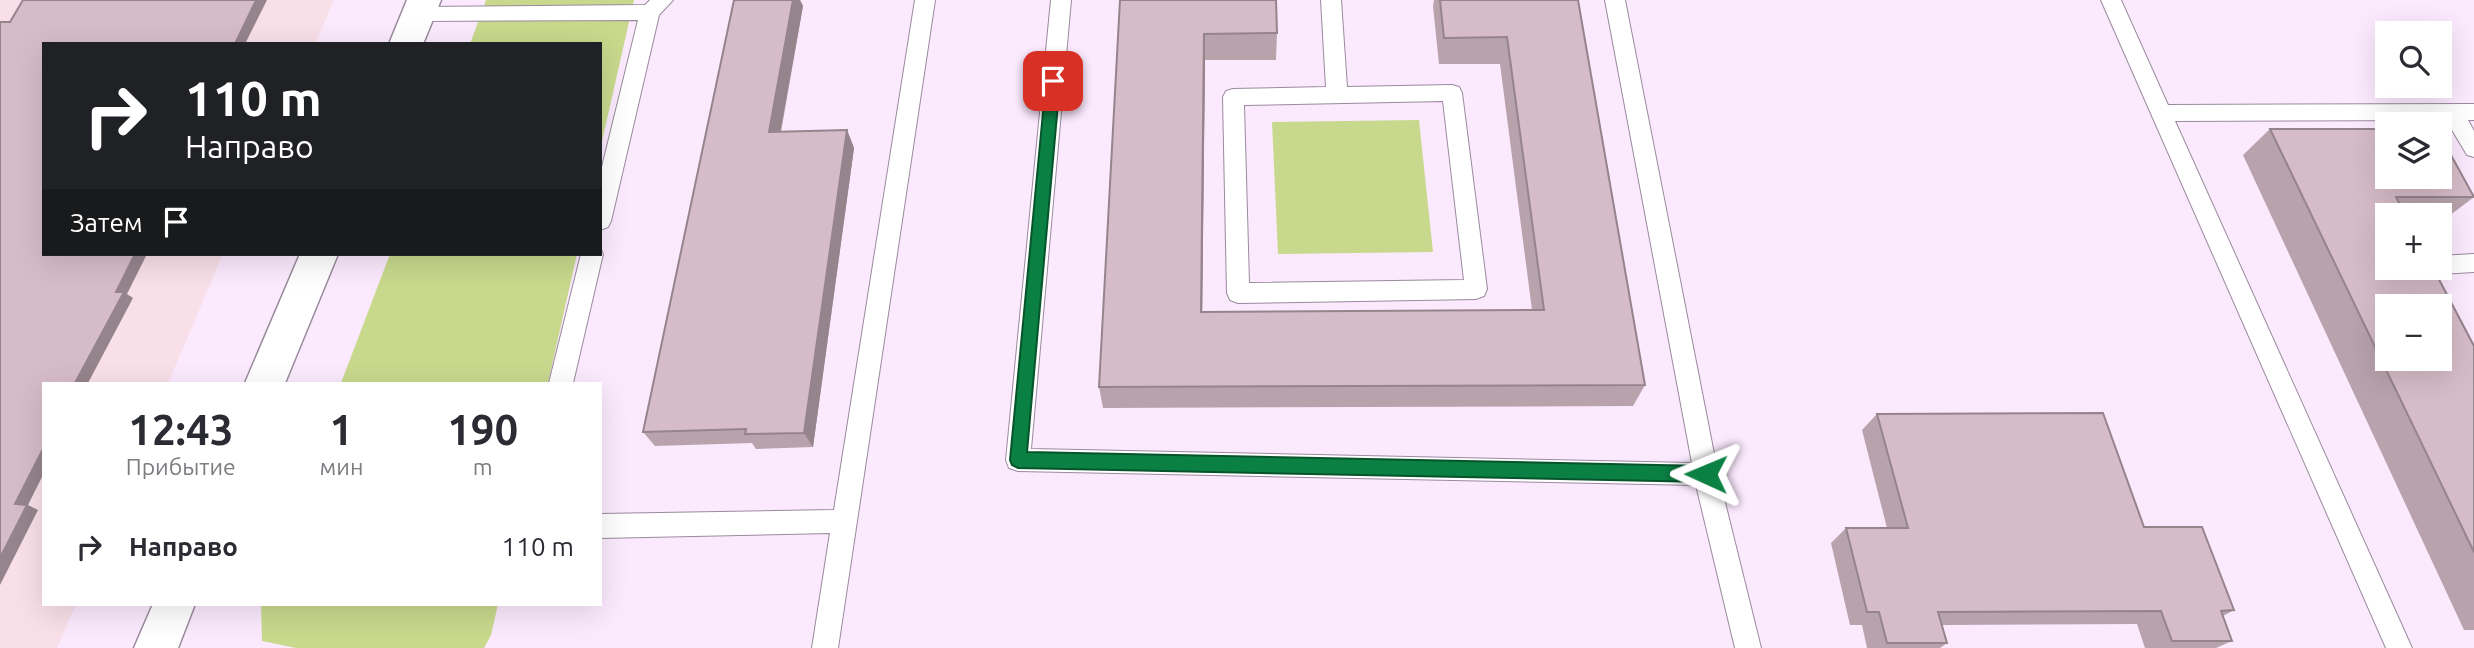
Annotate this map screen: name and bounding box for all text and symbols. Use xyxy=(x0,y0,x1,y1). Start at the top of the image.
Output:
map controls xyxy=(2375,21,2452,371)
button: search xyxy=(2375,21,2452,98)
pin xyxy=(1023,51,1083,111)
icon: arrive xyxy=(1034,62,1072,100)
icon: right xyxy=(70,70,161,161)
text: 110 m xyxy=(185,70,322,125)
button: layers xyxy=(2375,112,2452,189)
text: Направо xyxy=(185,128,314,164)
icon: arrive xyxy=(157,203,195,241)
button: + xyxy=(2375,203,2452,280)
text: Затем xyxy=(70,208,143,237)
button: − xyxy=(2375,294,2452,371)
text: 12:43 xyxy=(128,406,233,453)
text: 1 xyxy=(330,406,353,453)
text: 190 xyxy=(447,406,518,453)
position arrow xyxy=(1669,437,1743,511)
text: Прибытие xyxy=(126,454,236,479)
text: мин xyxy=(320,454,363,479)
text: m xyxy=(473,454,493,479)
icon: right xyxy=(70,528,108,566)
text: Направо xyxy=(129,532,238,561)
text: 110 m xyxy=(502,532,574,561)

